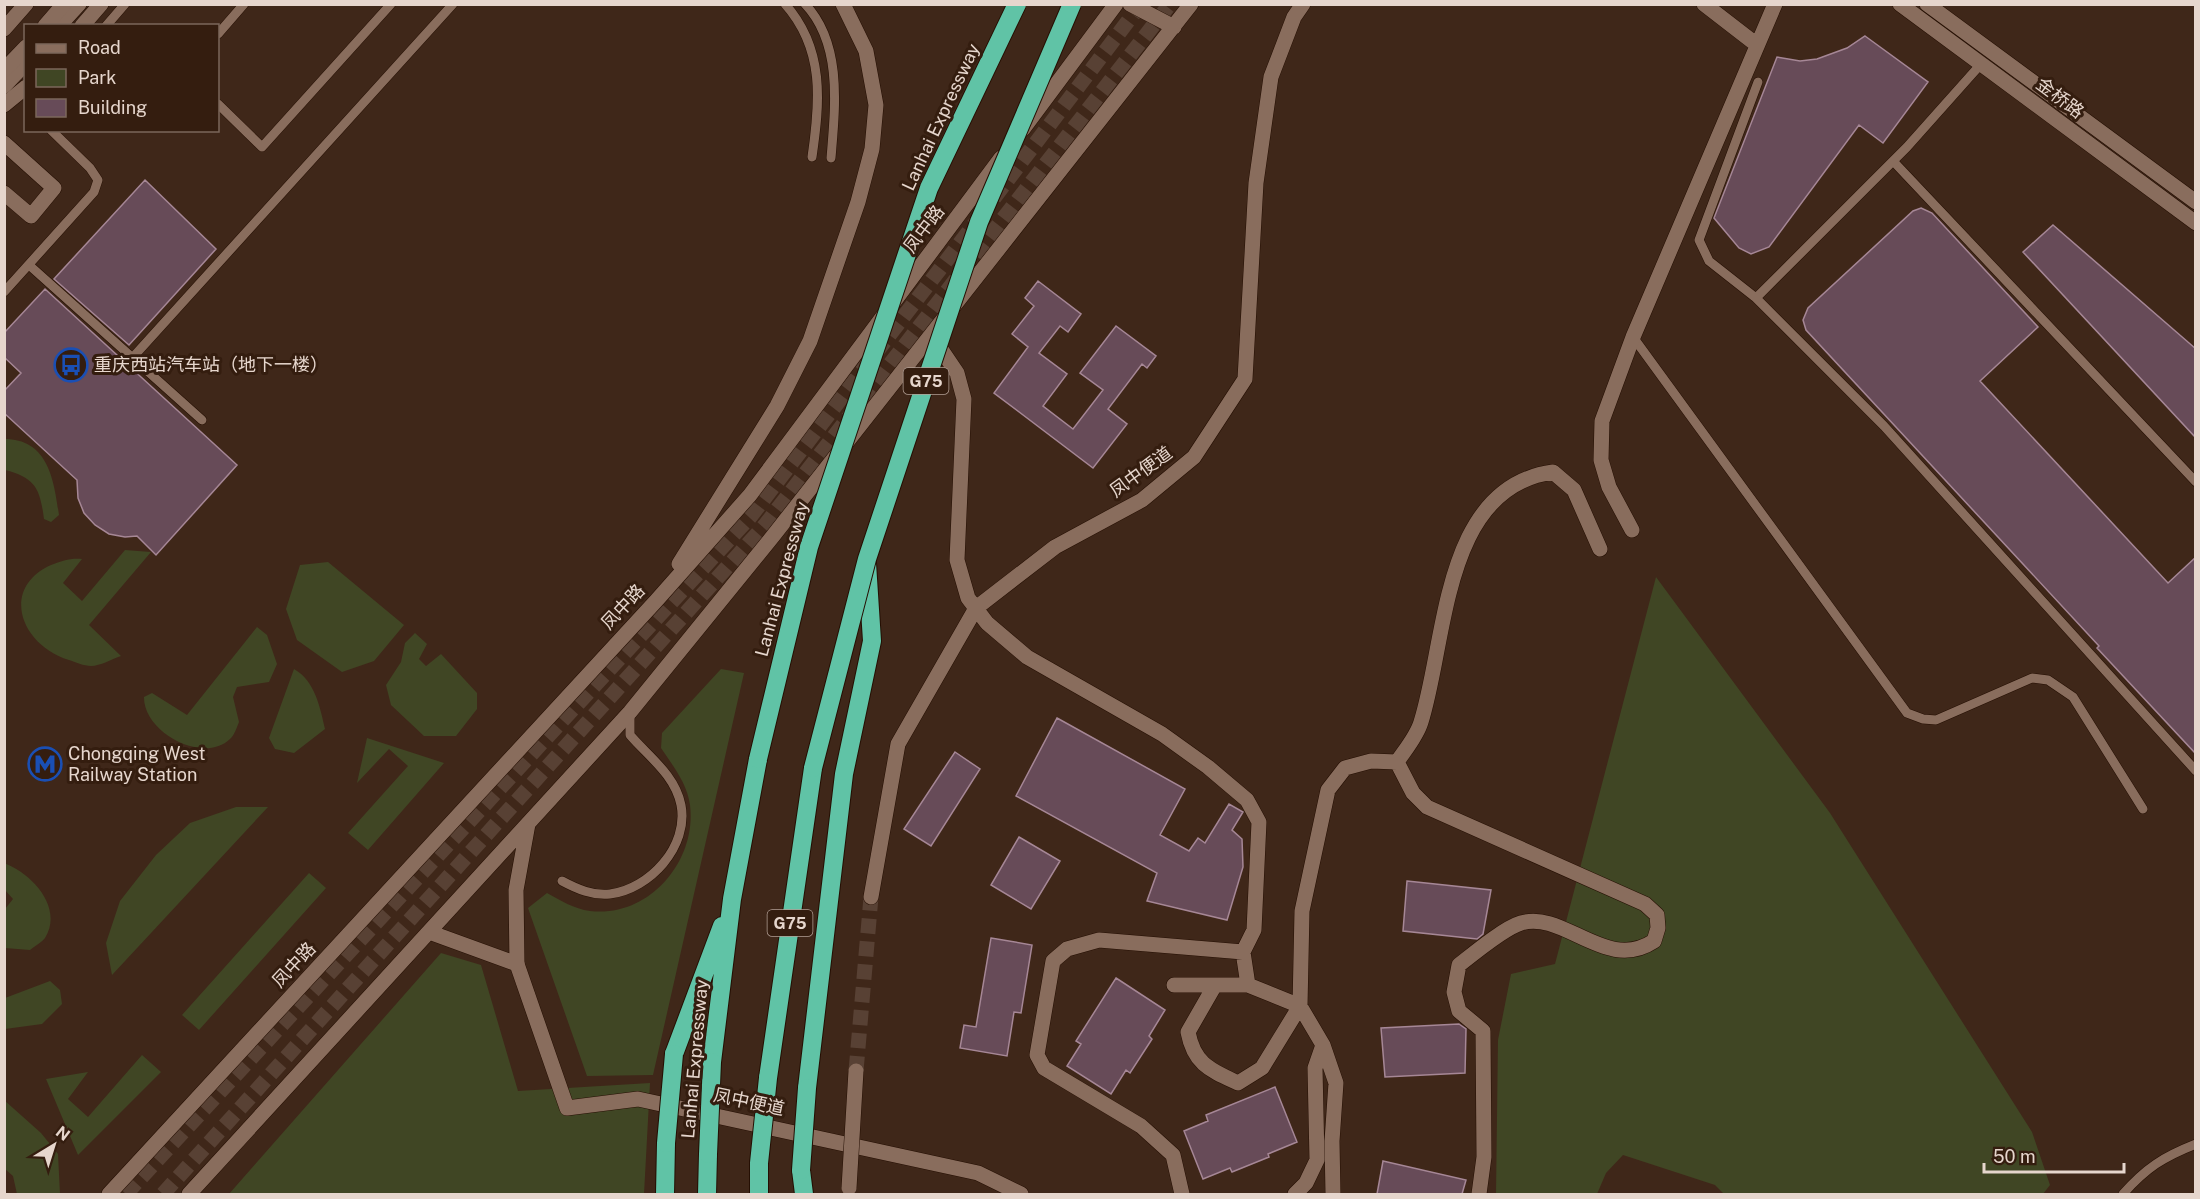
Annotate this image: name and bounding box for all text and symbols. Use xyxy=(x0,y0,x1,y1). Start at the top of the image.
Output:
legend xyxy=(24,24,219,132)
text: Road xyxy=(78,37,121,58)
street label: Lanhai Expressway xyxy=(897,40,984,194)
text: Park xyxy=(78,67,116,88)
street label: 金桥路 xyxy=(2032,73,2088,122)
text: Building xyxy=(78,97,147,118)
street label: 凤中路 xyxy=(899,201,948,257)
bus stop icon: 重庆西站汽车站（地下一楼） xyxy=(53,347,89,383)
place label: 重庆西站汽车站（地下一楼） xyxy=(94,354,328,375)
road number: G75 xyxy=(904,368,948,394)
street label: 凤中便道 xyxy=(1105,442,1176,501)
street label: Lanhai Expressway xyxy=(751,499,812,659)
street label: 凤中路 xyxy=(597,580,649,634)
place label: Chongqing West Railway Station xyxy=(68,743,206,785)
metro station icon: Chongqing West Railway Station xyxy=(27,746,63,782)
road number: G75 xyxy=(768,910,812,936)
street label: 凤中路 xyxy=(268,938,320,992)
street label: Lanhai Expressway xyxy=(677,978,712,1139)
street label: 凤中便道 xyxy=(712,1084,787,1119)
north arrow xyxy=(24,1115,84,1175)
text: N xyxy=(52,1122,74,1145)
scale bar xyxy=(1984,1136,2124,1174)
text: 50 m xyxy=(1993,1146,2036,1167)

